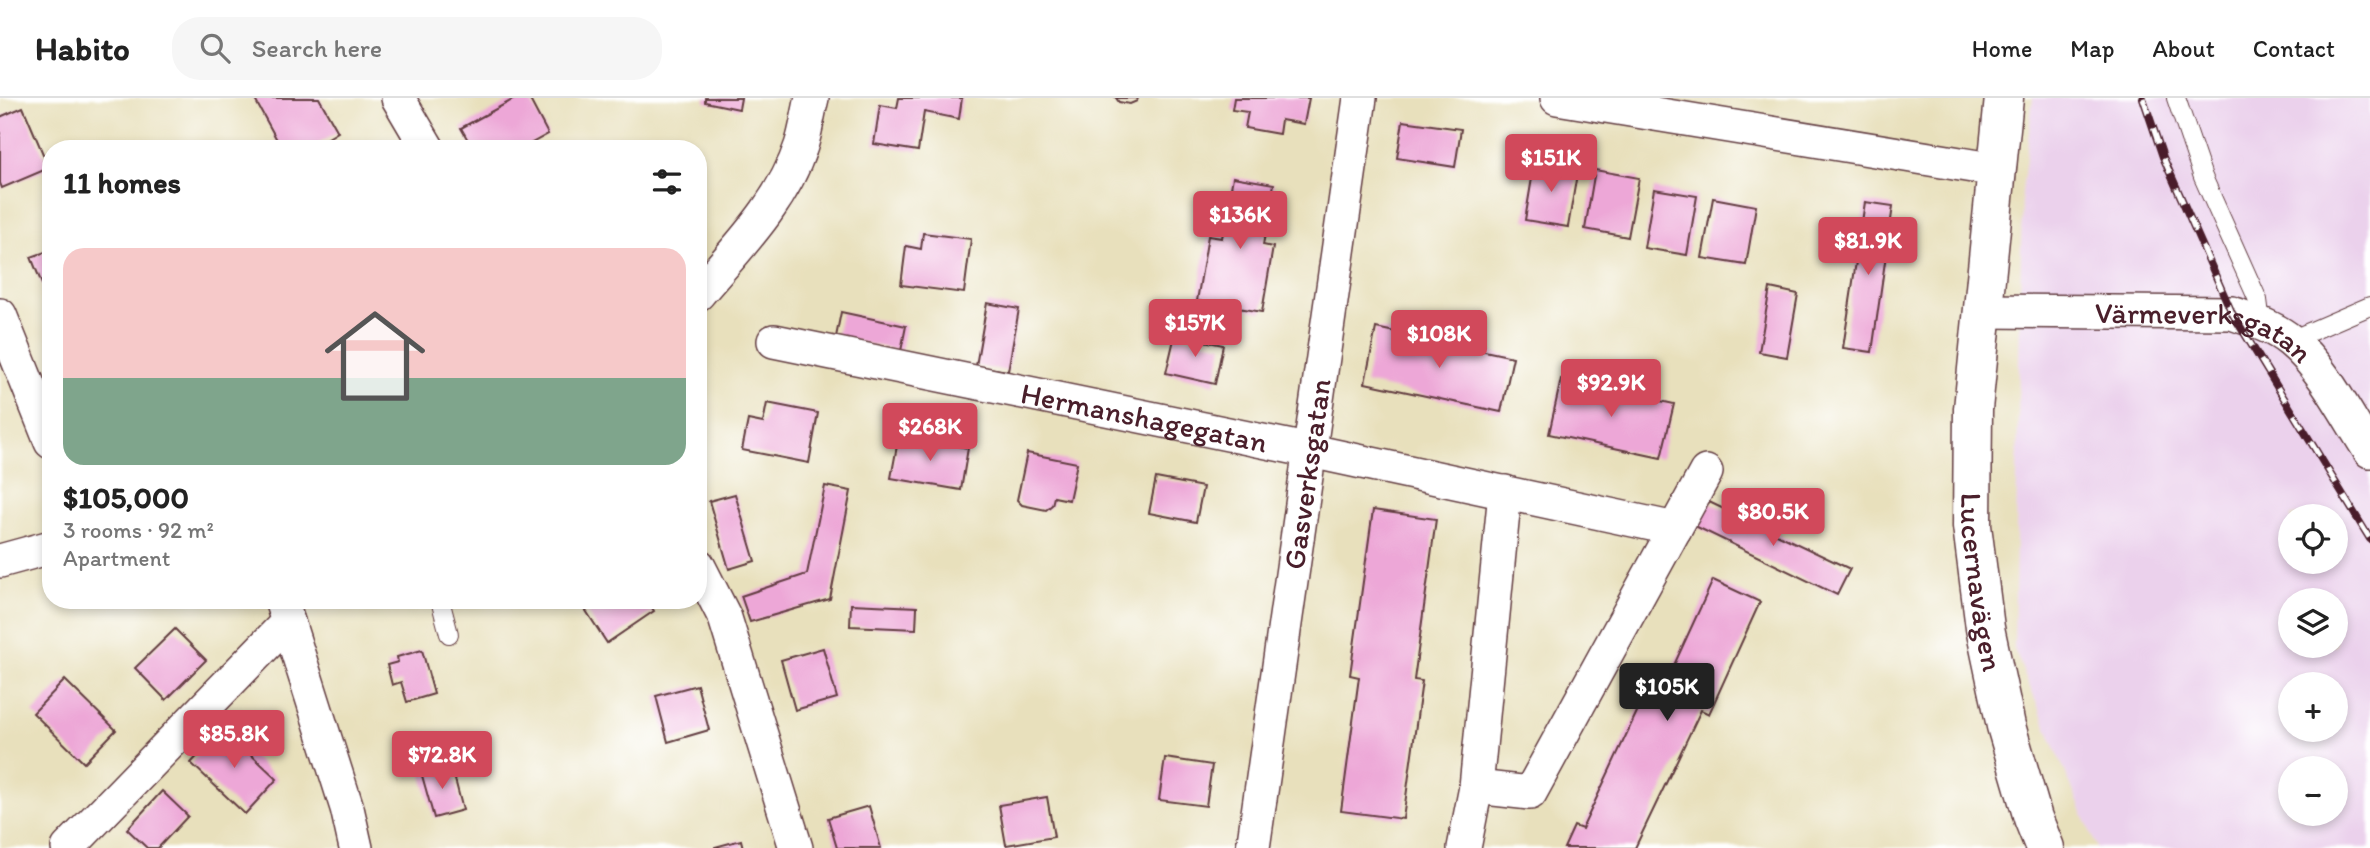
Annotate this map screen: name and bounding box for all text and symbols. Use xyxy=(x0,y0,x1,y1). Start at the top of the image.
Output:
search box xyxy=(172,17,662,80)
text: Habito xyxy=(35,29,130,68)
icon: search xyxy=(196,29,234,67)
text: Search here xyxy=(252,32,382,64)
text: Home xyxy=(1972,34,2032,63)
text: Map xyxy=(2070,34,2114,63)
text: About xyxy=(2152,34,2215,63)
text: Contact xyxy=(2253,34,2335,63)
pin: $151K xyxy=(1502,134,1600,194)
text: $151K xyxy=(1521,143,1581,171)
icon: filters xyxy=(648,163,686,201)
text: 11 homes xyxy=(63,164,181,201)
pin: $136K xyxy=(1191,192,1289,251)
text: $136K xyxy=(1209,200,1271,228)
pin: $81.9K xyxy=(1811,218,1925,277)
text: $81.9K xyxy=(1834,226,1902,254)
icon: home xyxy=(312,293,438,419)
street label: Värmeverksgatan xyxy=(2095,293,2321,370)
pin: $157K xyxy=(1146,300,1244,359)
text: $157K xyxy=(1165,308,1225,336)
pin: $108K xyxy=(1390,310,1488,370)
text: $108K xyxy=(1407,319,1471,347)
pin: $92.9K xyxy=(1554,360,1668,419)
text: $92.9K xyxy=(1577,368,1645,396)
street label: Hermanshagegatan xyxy=(1018,374,1271,460)
street label: Gasverksgatan xyxy=(1274,376,1338,572)
pin: $268K xyxy=(881,404,979,463)
text: $268K xyxy=(898,412,962,440)
text: $105,000 xyxy=(63,479,189,516)
pin: $80.5K xyxy=(1716,489,1830,548)
street label: Lucernavägen xyxy=(1953,492,2012,674)
text: $80.5K xyxy=(1738,497,1808,525)
map controls xyxy=(2278,504,2348,826)
button: locate xyxy=(2278,504,2348,574)
text: 3 rooms · 92 m² xyxy=(63,516,214,544)
text: Apartment xyxy=(63,544,170,572)
button: layers xyxy=(2278,588,2348,658)
pin: $105K xyxy=(1618,664,1716,723)
text: $105K xyxy=(1635,672,1699,700)
button: + xyxy=(2278,672,2348,742)
pin: $85.8K xyxy=(177,710,291,770)
text: $85.8K xyxy=(199,719,269,747)
pin: $72.8K xyxy=(385,732,499,791)
text: $72.8K xyxy=(408,740,476,768)
button: − xyxy=(2278,756,2348,826)

